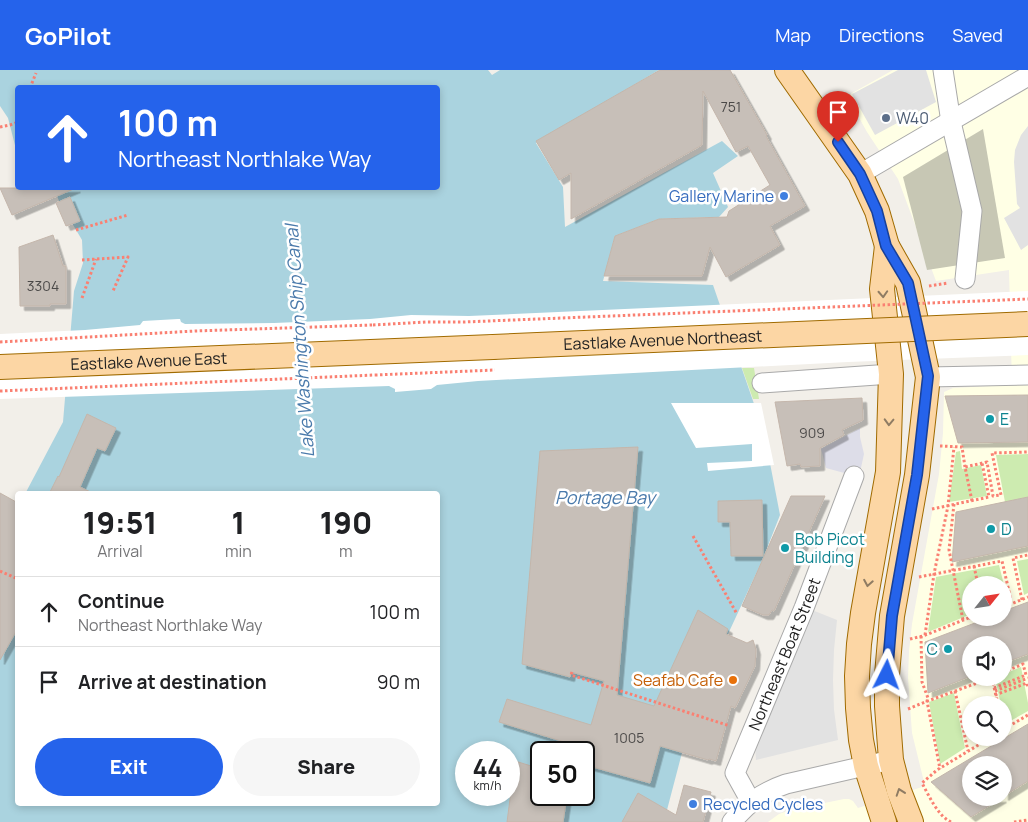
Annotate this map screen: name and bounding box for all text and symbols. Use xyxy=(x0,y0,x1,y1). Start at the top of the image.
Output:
text: GoPilot xyxy=(25,19,111,52)
text: Map xyxy=(775,23,811,47)
text: Directions xyxy=(839,23,924,47)
text: Saved xyxy=(952,23,1003,47)
pin xyxy=(817,91,859,142)
house number: 751 xyxy=(721,97,741,116)
icon: arrive xyxy=(824,98,852,126)
text: 100 m xyxy=(118,99,218,147)
icon: ahead xyxy=(35,105,100,170)
place label: W40 xyxy=(896,107,929,129)
marker: W40 xyxy=(880,112,892,124)
text: Northeast Northlake Way xyxy=(118,144,371,174)
place label: Gallery Marine xyxy=(669,185,774,207)
marker: Gallery Marine xyxy=(778,190,790,202)
water label: Lake Washington Ship Canal xyxy=(279,221,319,458)
house number: 3304 xyxy=(27,276,59,295)
one-way arrow xyxy=(877,290,888,298)
street label: Eastlake Avenue Northeast xyxy=(563,324,763,355)
street label: Eastlake Avenue East xyxy=(70,347,228,375)
place label: E xyxy=(1000,408,1009,430)
marker: E xyxy=(984,413,996,425)
one-way arrow xyxy=(884,419,895,427)
house number: 909 xyxy=(799,423,825,442)
water label: Portage Bay xyxy=(555,485,657,509)
text: 19:51 xyxy=(83,502,157,543)
text: 1 xyxy=(232,502,245,543)
text: 190 xyxy=(320,502,372,543)
place label: D xyxy=(1001,518,1012,540)
marker: D xyxy=(985,523,997,535)
place label: Bob Picot Building xyxy=(795,528,865,568)
text: Arrival xyxy=(97,540,143,562)
text: min xyxy=(225,540,252,562)
text: m xyxy=(339,540,353,562)
marker: Bob Picot Building xyxy=(779,542,791,554)
street label: Northeast Boat Street xyxy=(743,575,825,734)
north arrow xyxy=(962,576,1012,626)
map controls xyxy=(962,576,1012,806)
one-way arrow xyxy=(864,579,874,588)
text: Continue xyxy=(78,588,164,614)
icon: ahead xyxy=(35,598,63,626)
text: 100 m xyxy=(369,599,420,625)
text: Northeast Northlake Way xyxy=(78,614,262,636)
button: sound xyxy=(962,636,1012,686)
place label: C xyxy=(927,638,938,660)
marker: C xyxy=(942,643,954,655)
position arrow xyxy=(860,648,912,700)
icon: arrive xyxy=(35,668,63,696)
text: Arrive at destination xyxy=(78,669,267,695)
text: 90 m xyxy=(377,669,420,695)
place label: Seafab Cafe xyxy=(633,669,723,691)
marker: Seafab Cafe xyxy=(727,674,739,686)
button: search xyxy=(962,696,1012,746)
house number: 1005 xyxy=(614,728,644,747)
button: Exit xyxy=(35,738,223,796)
button: Share xyxy=(233,738,420,796)
speed limit sign: 50 xyxy=(530,741,595,806)
text: 44 xyxy=(472,750,503,785)
button: layers xyxy=(962,756,1012,806)
text: km/h xyxy=(474,777,501,794)
one-way arrow xyxy=(896,788,906,796)
place label: Recycled Cycles xyxy=(703,793,823,815)
marker: Recycled Cycles xyxy=(687,798,699,810)

